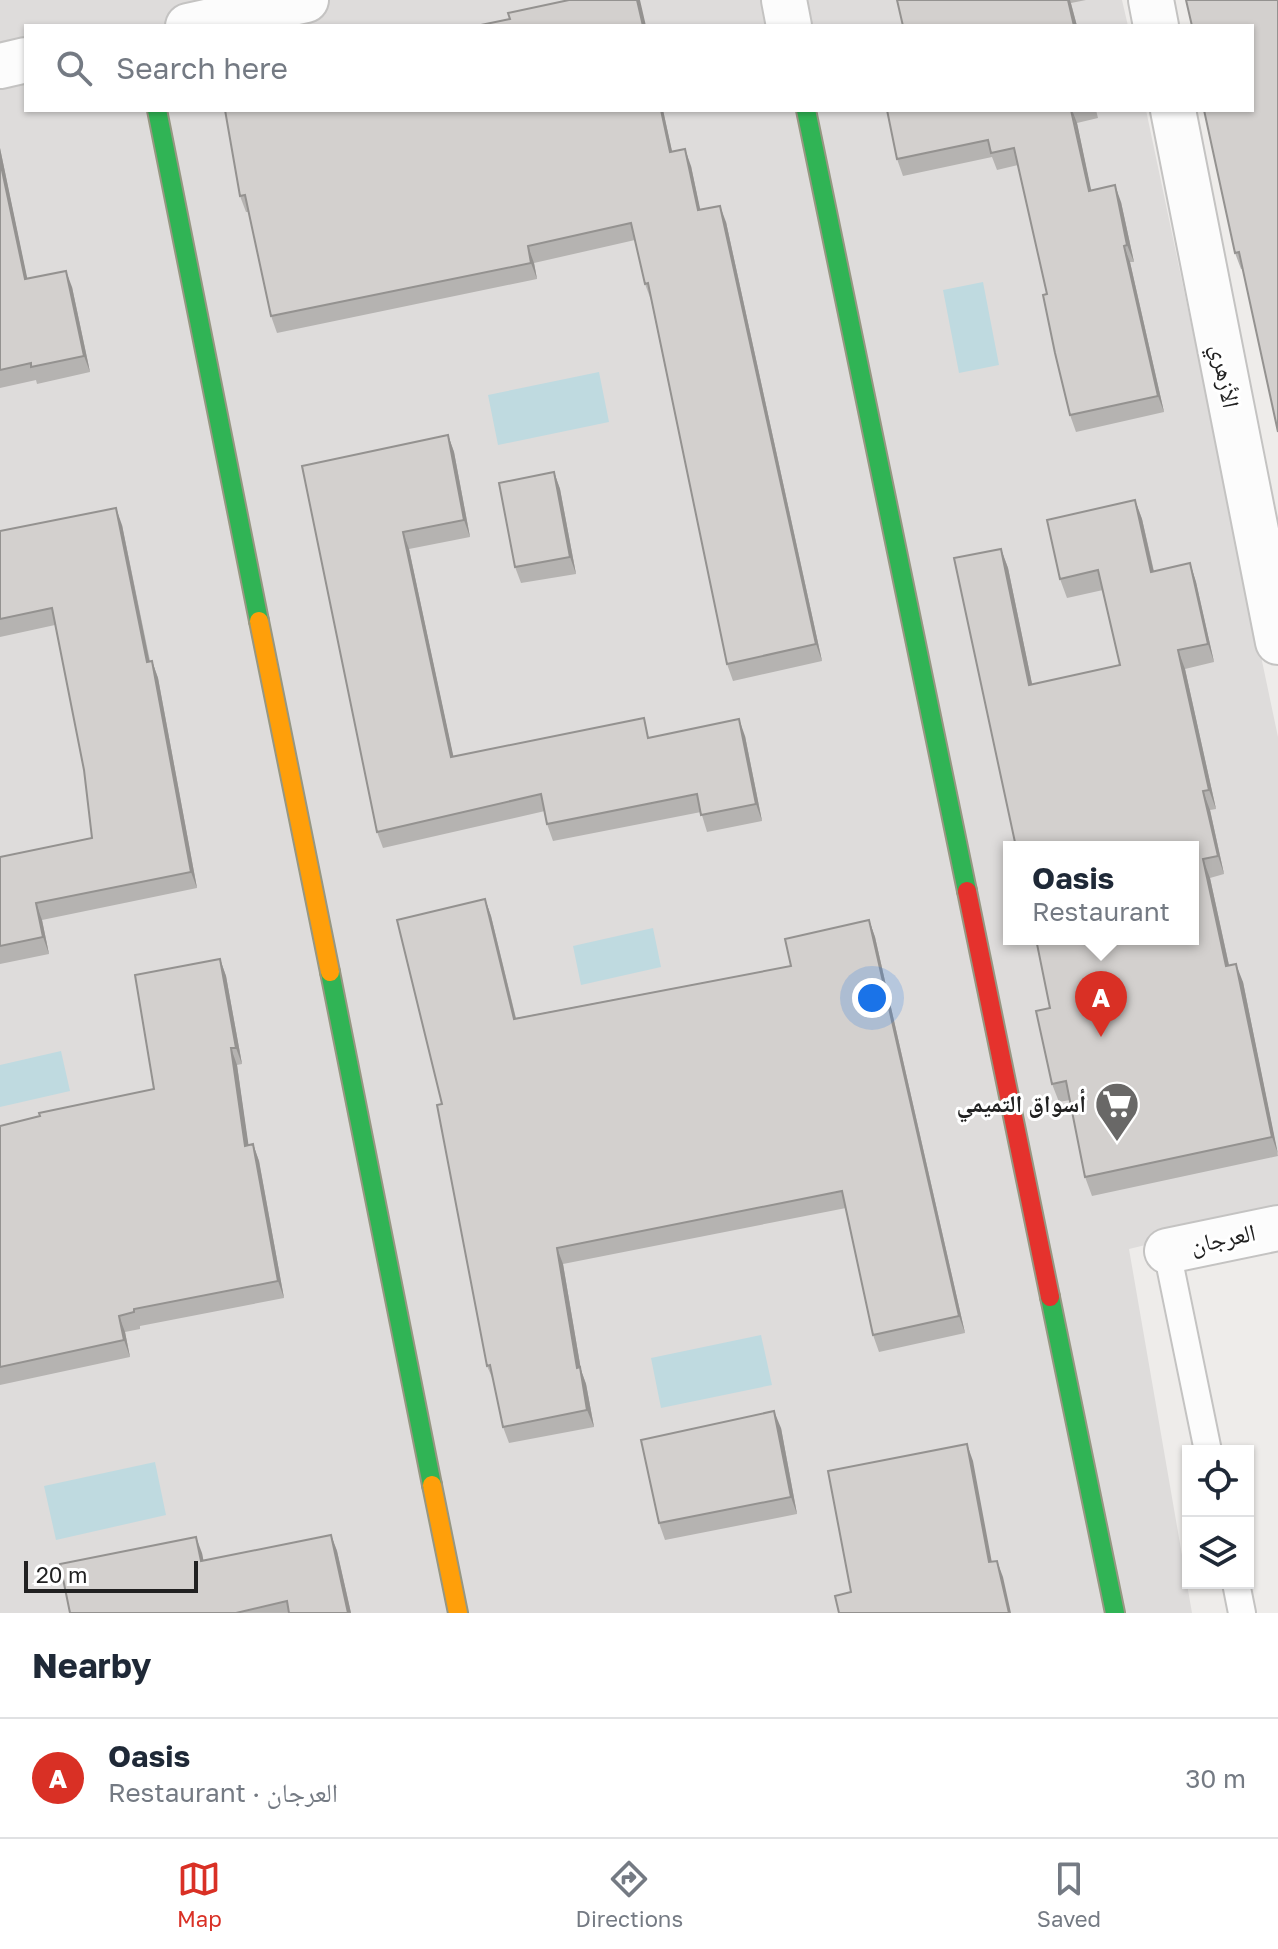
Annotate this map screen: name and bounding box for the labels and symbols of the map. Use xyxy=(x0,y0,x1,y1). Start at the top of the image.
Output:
street label: الأزهري xyxy=(1200,341,1247,411)
pin: A xyxy=(1075,971,1127,1037)
your location xyxy=(852,978,892,1018)
supermarket icon: أسواق التميمي xyxy=(1093,1080,1141,1143)
place label: أسواق التميمي xyxy=(957,1088,1086,1123)
street label: العرجان xyxy=(1187,1217,1258,1260)
scale bar xyxy=(24,1557,198,1593)

